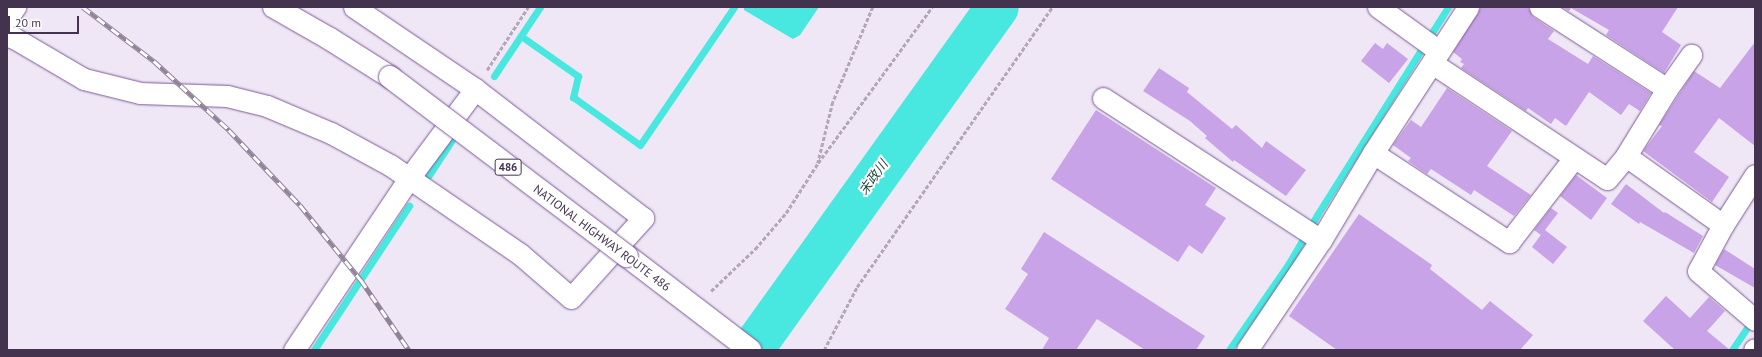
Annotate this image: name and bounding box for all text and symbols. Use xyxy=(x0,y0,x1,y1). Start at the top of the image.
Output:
scale bar xyxy=(10,8,81,34)
text: 20 m xyxy=(15,15,41,30)
road number: 486 xyxy=(494,158,522,176)
water label: 末政川 xyxy=(856,158,892,198)
street label: NATIONAL HIGHWAY ROUTE 486 xyxy=(530,182,674,294)

